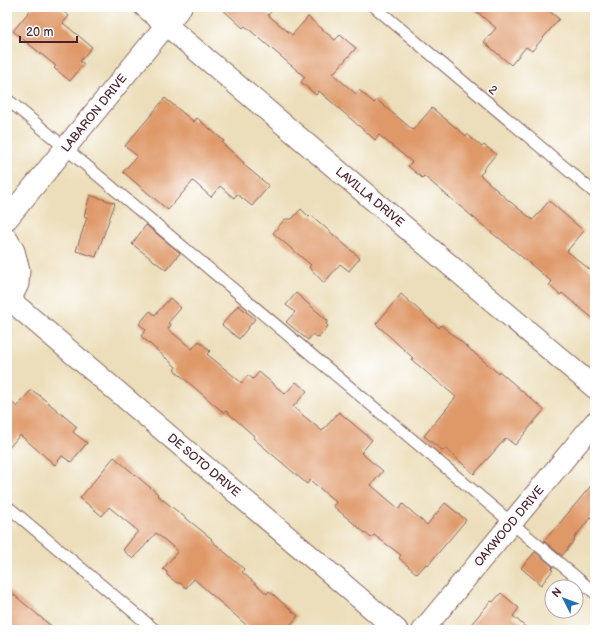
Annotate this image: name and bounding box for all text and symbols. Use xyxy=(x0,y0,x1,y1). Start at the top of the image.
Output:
scale bar xyxy=(20,18,77,44)
text: 20 m xyxy=(26,25,53,40)
street label: LABARON DRIVE xyxy=(58,71,130,155)
street label: 2 xyxy=(485,82,500,98)
street label: LAVILLA DRIVE xyxy=(332,164,407,231)
street label: DE SOTO DRIVE xyxy=(164,431,243,500)
street label: OAKWOOD DRIVE xyxy=(471,483,548,570)
north arrow xyxy=(544,579,584,619)
text: N xyxy=(549,585,565,600)

